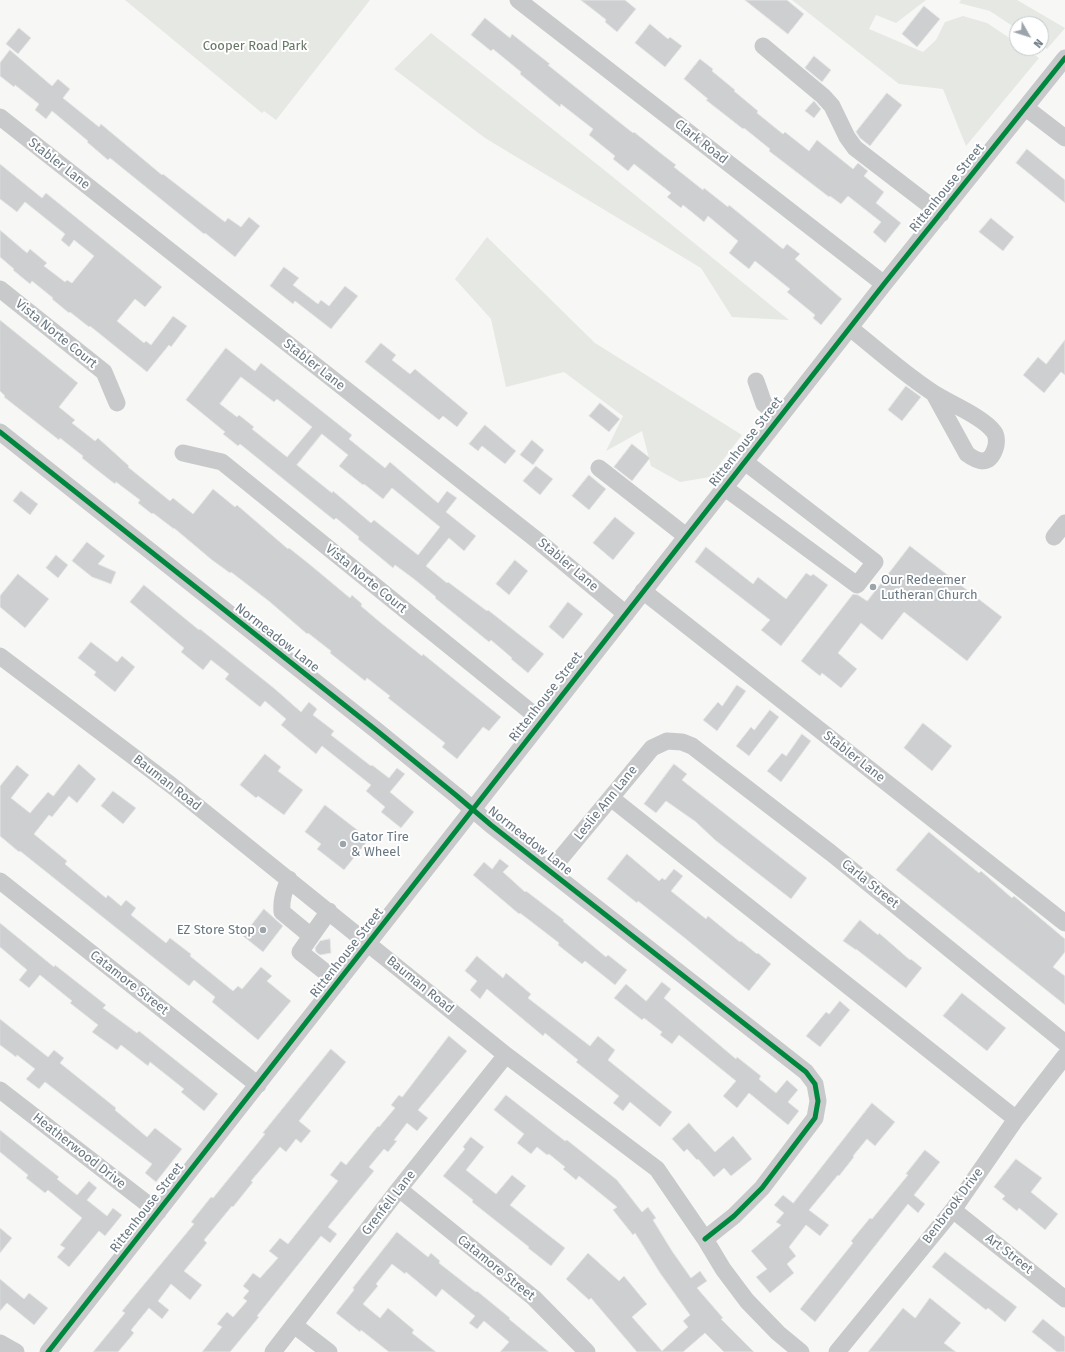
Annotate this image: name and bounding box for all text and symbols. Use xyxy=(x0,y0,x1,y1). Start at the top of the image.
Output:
north arrow xyxy=(1009,16,1049,56)
text: N xyxy=(1031,36,1045,50)
park label: Cooper Road Park xyxy=(203,38,307,54)
street label: Clark Road xyxy=(671,116,731,168)
street label: Stabler Lane xyxy=(25,135,93,193)
street label: Rittenhouse Street xyxy=(906,140,988,236)
street label: Vista Norte Court xyxy=(12,296,100,372)
street label: Stabler Lane xyxy=(280,336,348,394)
street label: Rittenhouse Street xyxy=(706,394,786,490)
street label: Stabler Lane xyxy=(535,535,601,595)
street label: Vista Norte Court xyxy=(322,541,410,617)
place label: Our Redeemer Lutheran Church xyxy=(881,572,978,603)
marker: Our Redeemer Lutheran Church xyxy=(868,582,878,592)
street label: Normeadow Lane xyxy=(232,600,322,676)
street label: Rittenhouse Street xyxy=(506,649,586,745)
street label: Stabler Lane xyxy=(820,728,888,786)
street label: Bauman Road xyxy=(130,752,204,814)
street label: Leslie Ann Lane xyxy=(571,763,641,843)
street label: Normeadow Lane xyxy=(485,803,575,879)
place label: Gator Tire & Wheel xyxy=(351,829,409,860)
marker: Gator Tire & Wheel xyxy=(338,839,348,849)
street label: Carla Street xyxy=(838,856,902,912)
street label: Rittenhouse Street xyxy=(307,905,387,1001)
place label: EZ Store Stop xyxy=(177,922,255,938)
marker: EZ Store Stop xyxy=(258,925,268,935)
street label: Catamore Street xyxy=(87,948,171,1018)
street label: Bauman Road xyxy=(383,953,457,1017)
street label: Heatherwood Drive xyxy=(29,1110,129,1192)
street label: Rittenhouse Street xyxy=(107,1160,187,1256)
street label: Benbrook Drive xyxy=(919,1165,987,1247)
street label: Grenfell Lane xyxy=(359,1167,419,1239)
street label: Art Street xyxy=(982,1231,1036,1277)
street label: Catamore Street xyxy=(454,1232,538,1304)

